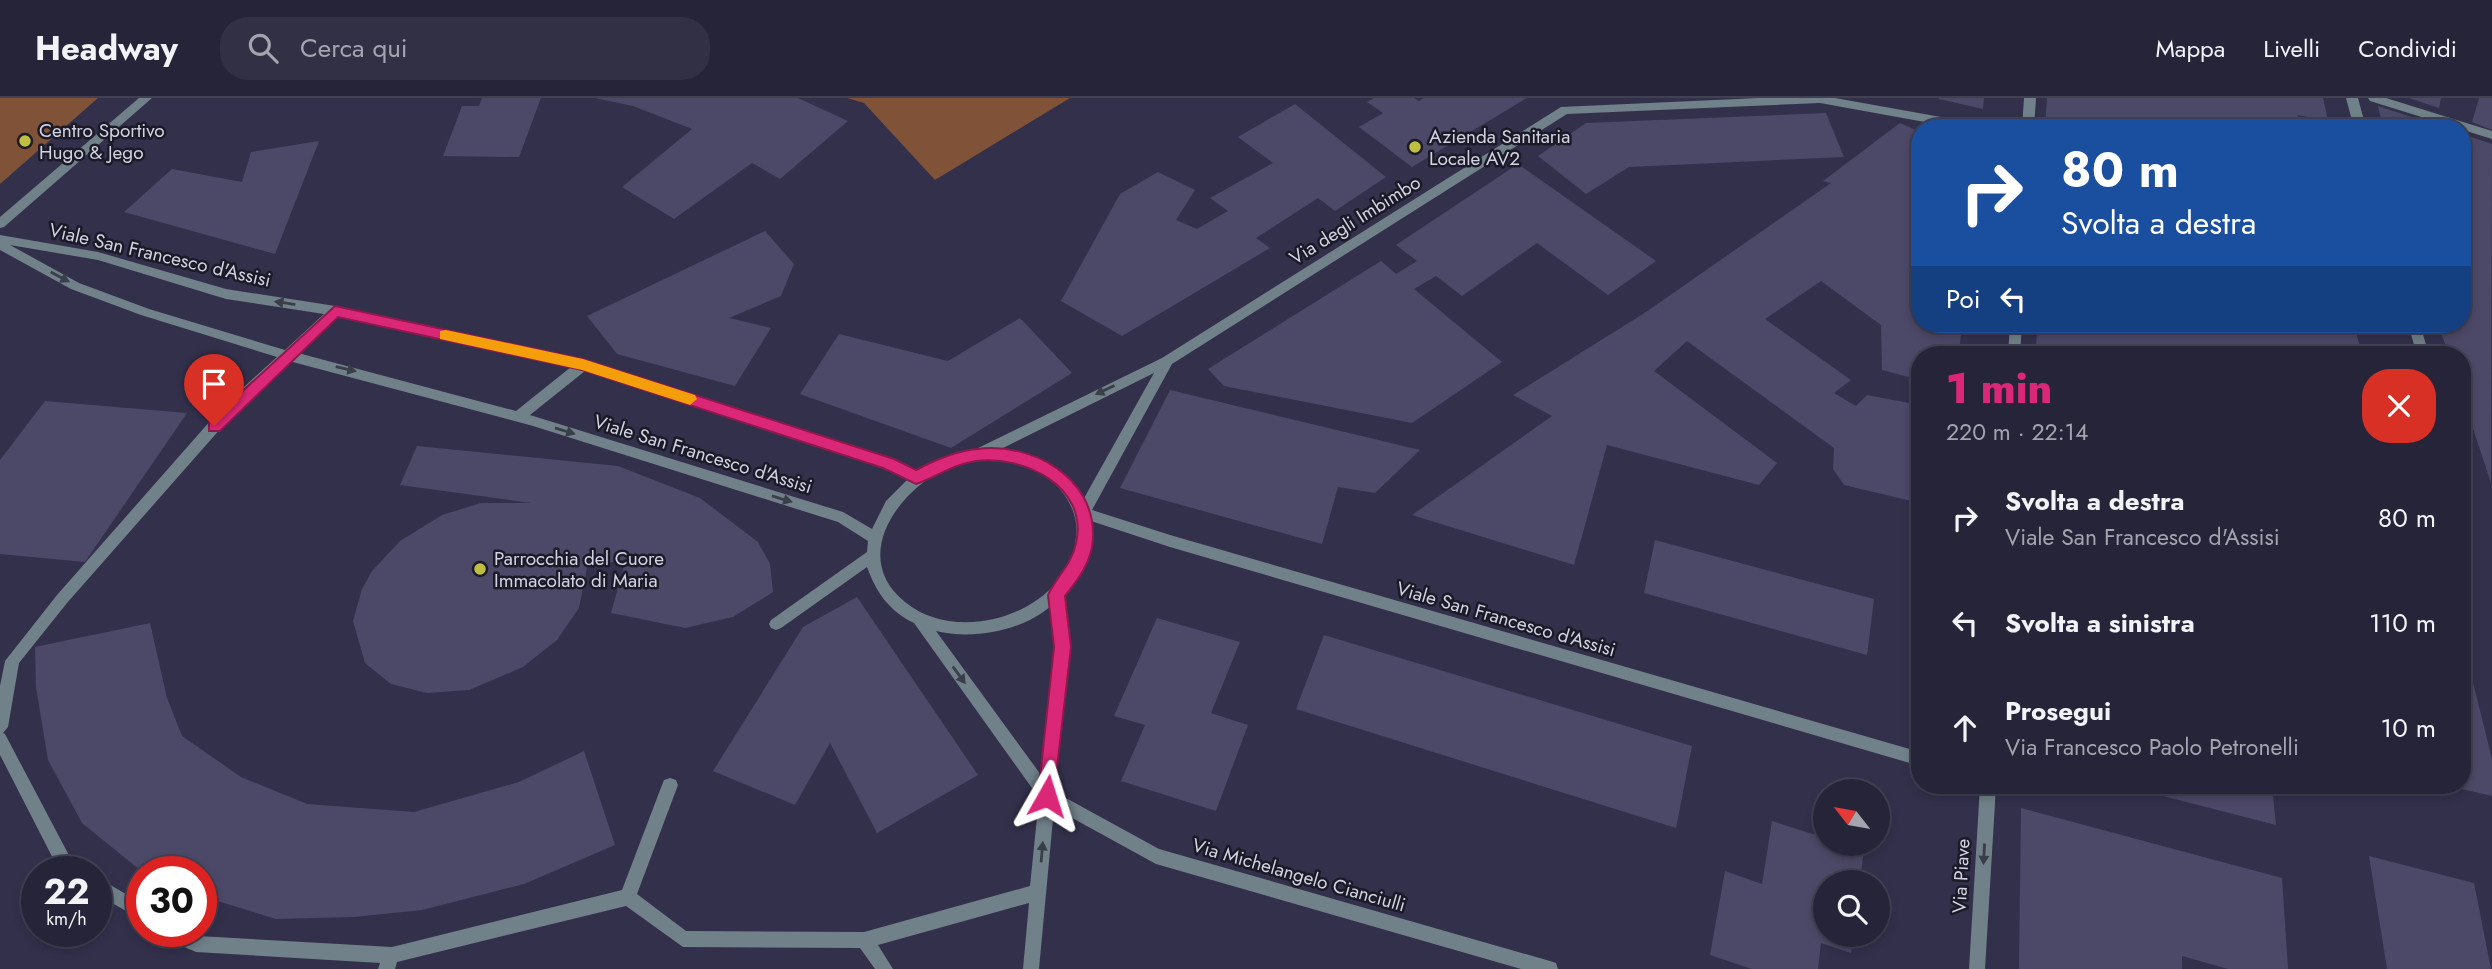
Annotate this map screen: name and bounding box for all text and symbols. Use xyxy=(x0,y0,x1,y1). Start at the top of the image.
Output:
search box xyxy=(220,17,710,80)
text: Headway xyxy=(35,25,178,72)
icon: search xyxy=(244,29,282,67)
text: Cerca qui xyxy=(300,29,408,67)
text: Mappa xyxy=(2155,31,2225,66)
text: Livelli xyxy=(2263,31,2320,66)
text: Condividi xyxy=(2358,31,2457,66)
place label: Centro Sportivo Hugo & Jego xyxy=(39,117,165,166)
place label: Azienda Sanitaria Locale AV2 xyxy=(1429,123,1570,172)
marker: Centro Sportivo Hugo & Jego xyxy=(17,133,33,149)
text: 80 m xyxy=(2061,135,2179,205)
marker: Azienda Sanitaria Locale AV2 xyxy=(1407,139,1423,155)
icon: right xyxy=(1946,147,2037,238)
street label: Via degli Imbimbo xyxy=(1284,169,1426,271)
text: Svolta a destra xyxy=(2061,200,2256,246)
street label: Viale San Francesco d'Assisi xyxy=(46,216,274,294)
one-way arrow xyxy=(50,272,70,283)
text: Poi xyxy=(1946,280,1980,318)
icon: left xyxy=(1994,280,2032,318)
one-way arrow xyxy=(274,297,296,308)
pin xyxy=(184,354,244,426)
text: 1 min xyxy=(1946,358,2052,419)
one-way arrow xyxy=(335,364,357,375)
icon: arrive xyxy=(195,365,233,403)
button: close xyxy=(2362,369,2436,443)
one-way arrow xyxy=(1095,384,1115,396)
street label: Viale San Francesco d'Assisi xyxy=(591,408,815,500)
text: 220 m · 22:14 xyxy=(1946,415,2088,449)
one-way arrow xyxy=(555,426,576,437)
text: Svolta a destra xyxy=(2005,482,2185,520)
one-way arrow xyxy=(772,494,793,505)
icon: right xyxy=(1946,499,1984,537)
text: 80 m xyxy=(2378,499,2436,537)
text: Viale San Francesco d'Assisi xyxy=(2005,520,2280,554)
place label: Parrocchia del Cuore Immacolato di Maria xyxy=(494,545,664,594)
marker: Parrocchia del Cuore Immacolato di Maria xyxy=(472,561,488,577)
street label: Viale San Francesco d'Assisi xyxy=(1393,575,1619,663)
icon: left xyxy=(1946,604,1984,642)
text: Svolta a sinistra xyxy=(2005,604,2195,642)
text: 110 m xyxy=(2369,604,2436,642)
one-way arrow xyxy=(952,666,966,684)
text: Prosegui xyxy=(2005,692,2111,730)
icon: ahead xyxy=(1946,709,1984,747)
text: 10 m xyxy=(2381,709,2436,747)
text: Via Francesco Paolo Petronelli xyxy=(2005,730,2299,764)
position arrow xyxy=(1010,759,1084,833)
north arrow xyxy=(1813,779,1890,856)
map controls xyxy=(1813,779,1890,947)
street label: Via Michelangelo Cianciulli xyxy=(1189,832,1409,918)
street label: Via Piave xyxy=(1946,838,1976,914)
one-way arrow xyxy=(1037,841,1048,863)
one-way arrow xyxy=(1978,843,1989,865)
speed limit sign: 30 xyxy=(126,856,217,947)
text: 22 xyxy=(44,867,89,917)
button: search xyxy=(1813,870,1890,947)
text: km/h xyxy=(46,906,87,932)

